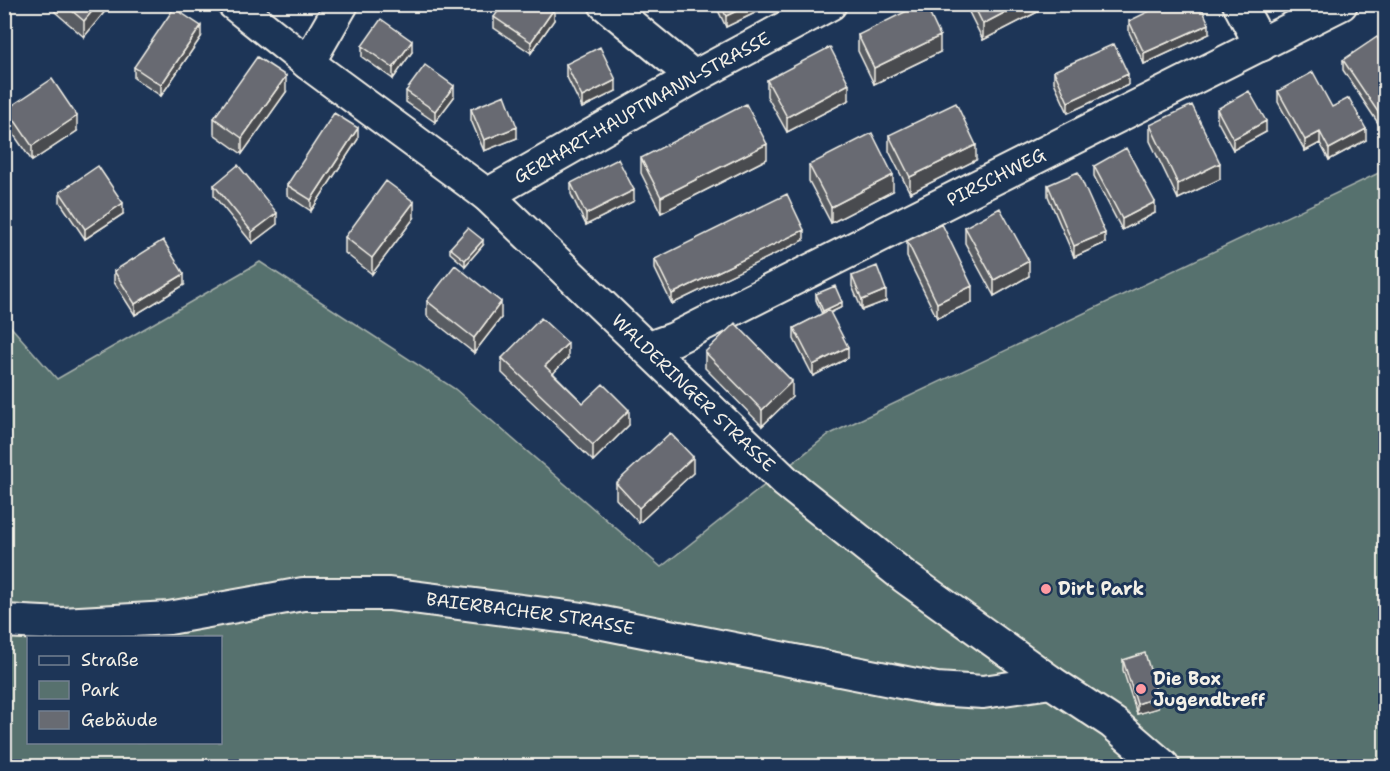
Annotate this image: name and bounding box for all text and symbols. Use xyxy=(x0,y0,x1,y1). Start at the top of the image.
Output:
street label: GERHART-HAUPTMANN-STRASSE xyxy=(510,26,774,189)
street label: PIRSCHWEG xyxy=(943,142,1050,212)
street label: WALDERINGER STRASSE xyxy=(606,309,780,477)
place label: Dirt Park xyxy=(1058,577,1144,601)
marker: Dirt Park xyxy=(1039,582,1053,596)
street label: BAIERBACHER STRASSE xyxy=(425,587,637,641)
legend xyxy=(27,636,222,744)
text: Straße xyxy=(81,648,139,672)
place label: Die Box Jugendtreff xyxy=(1153,667,1265,712)
text: Park xyxy=(81,678,120,702)
marker: Die Box Jugendtreff xyxy=(1134,682,1148,696)
text: Gebäude xyxy=(81,708,158,732)

